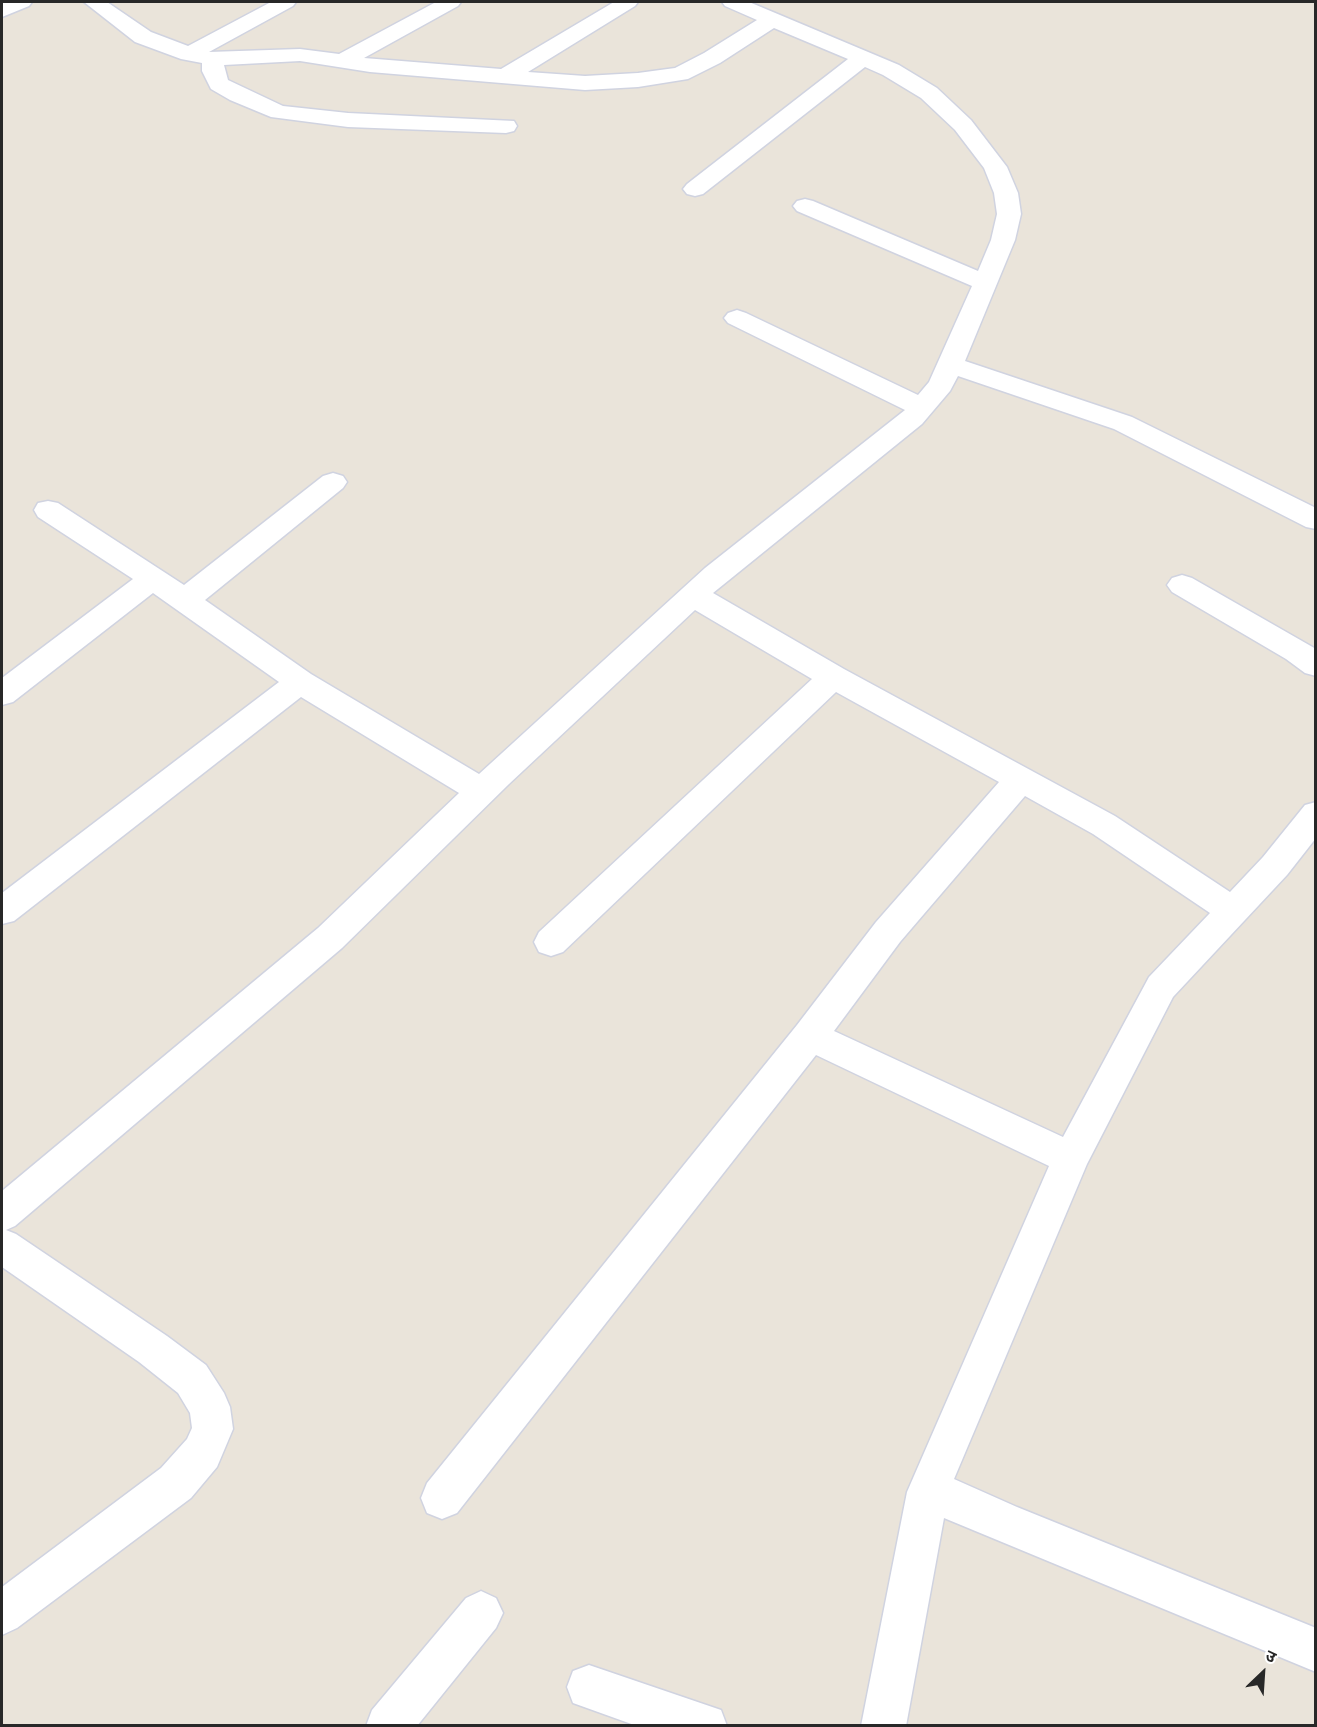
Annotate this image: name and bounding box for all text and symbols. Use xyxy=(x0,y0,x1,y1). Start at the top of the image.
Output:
north arrow xyxy=(1233,1643,1293,1703)
text: उ xyxy=(1262,1645,1280,1668)

